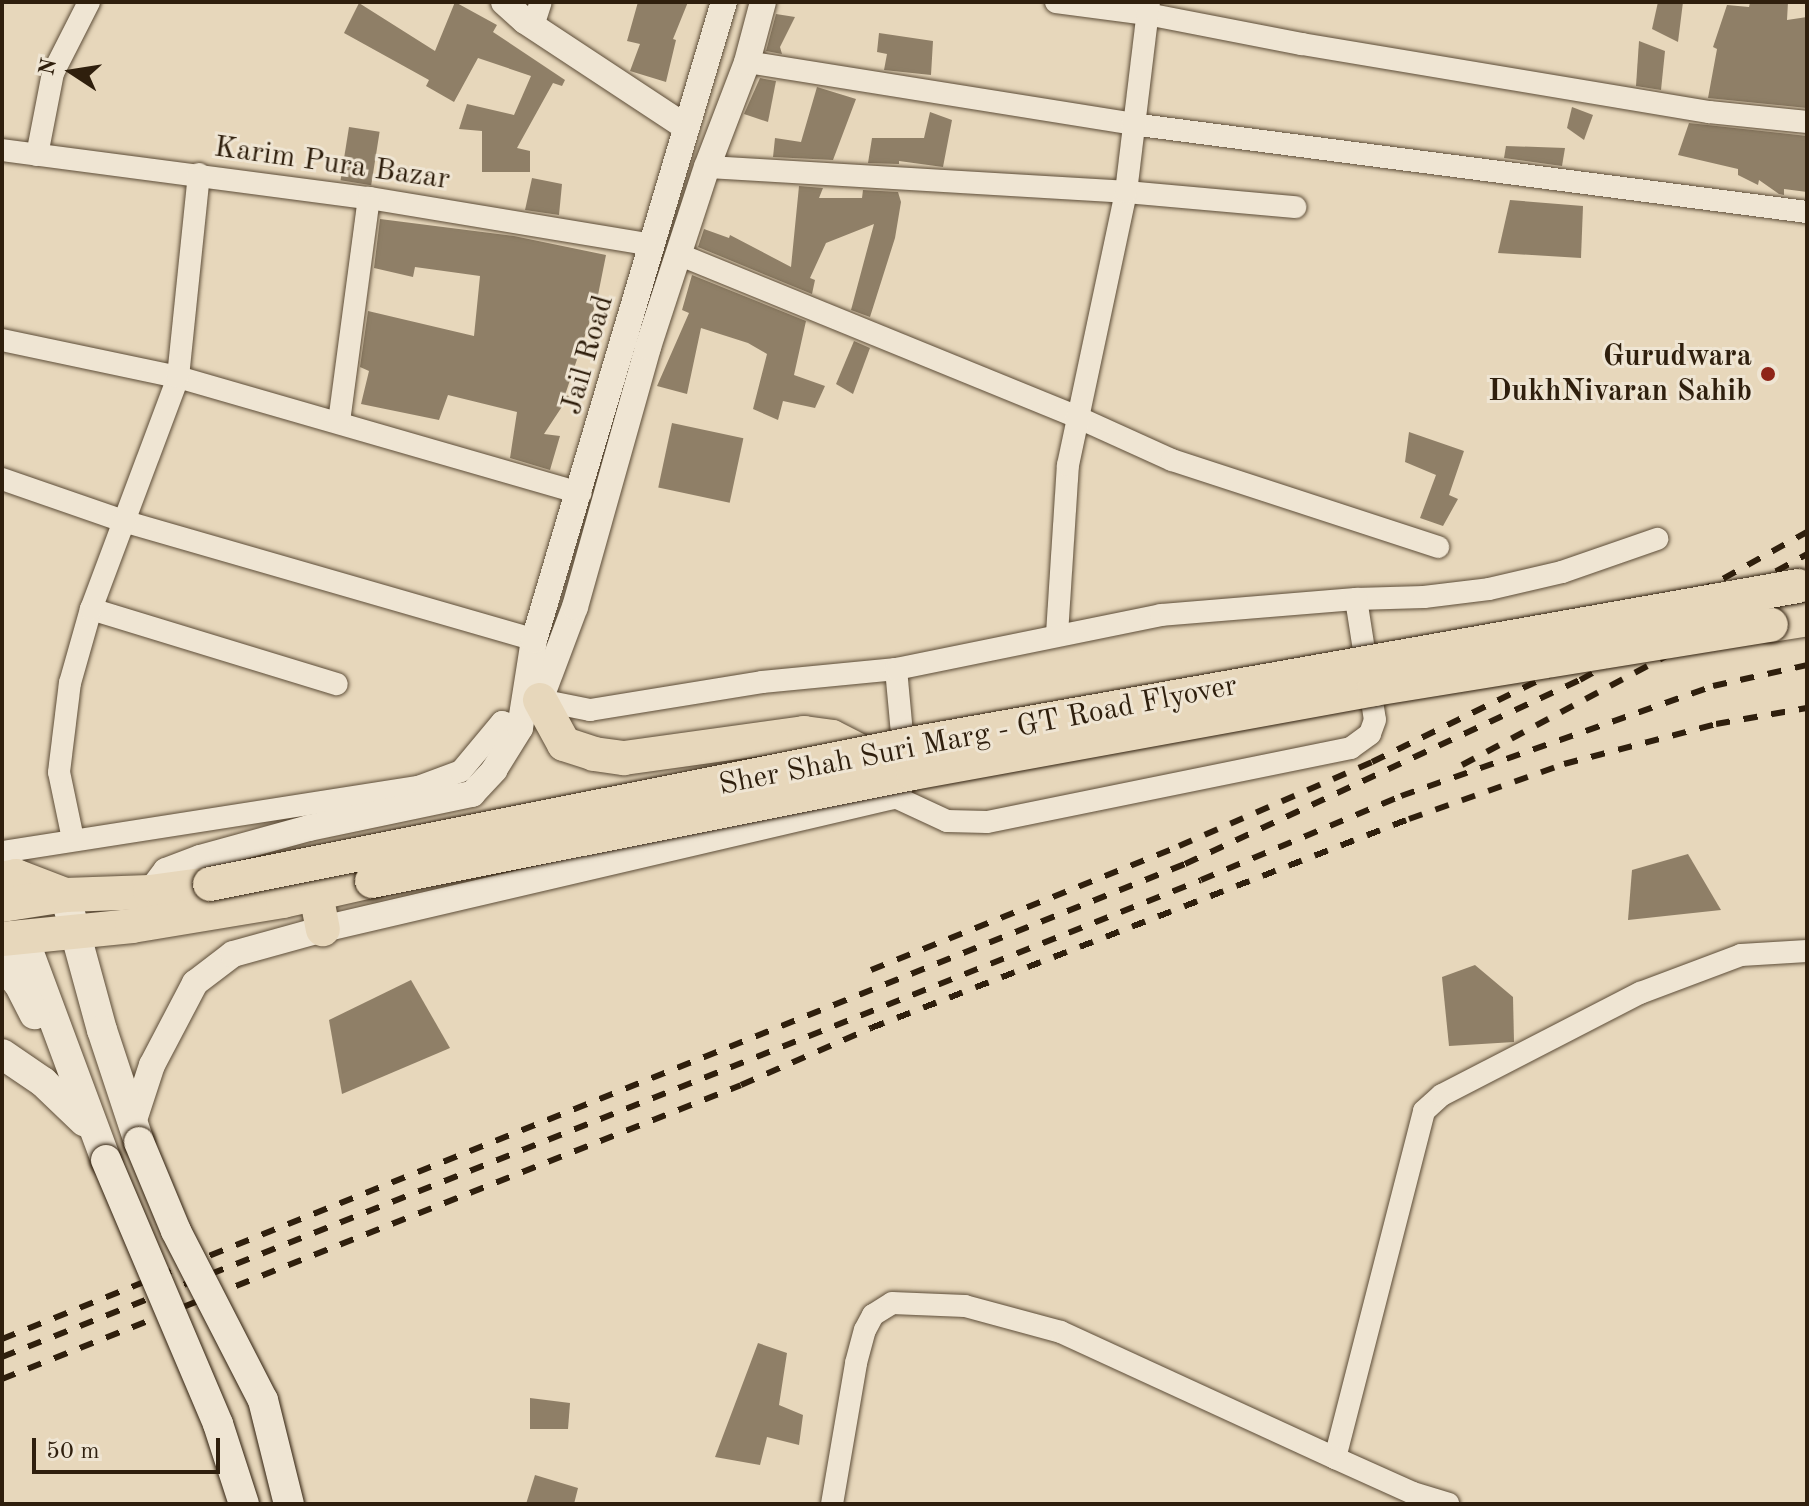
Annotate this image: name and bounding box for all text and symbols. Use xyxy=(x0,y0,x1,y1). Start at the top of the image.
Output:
north arrow xyxy=(32,32,112,112)
text: N xyxy=(36,57,61,78)
street label: Karim Pura Bazar xyxy=(212,130,452,198)
street label: Jail Road xyxy=(554,291,622,419)
place label: Gurudwara DukhNivaran Sahib xyxy=(1488,339,1752,410)
marker: Gurudwara DukhNivaran Sahib xyxy=(1759,365,1777,383)
street label: Sher Shah Suri Marg - GT Road Flyover xyxy=(716,668,1240,804)
scale bar xyxy=(36,1422,224,1472)
text: 50 m xyxy=(46,1440,100,1464)

